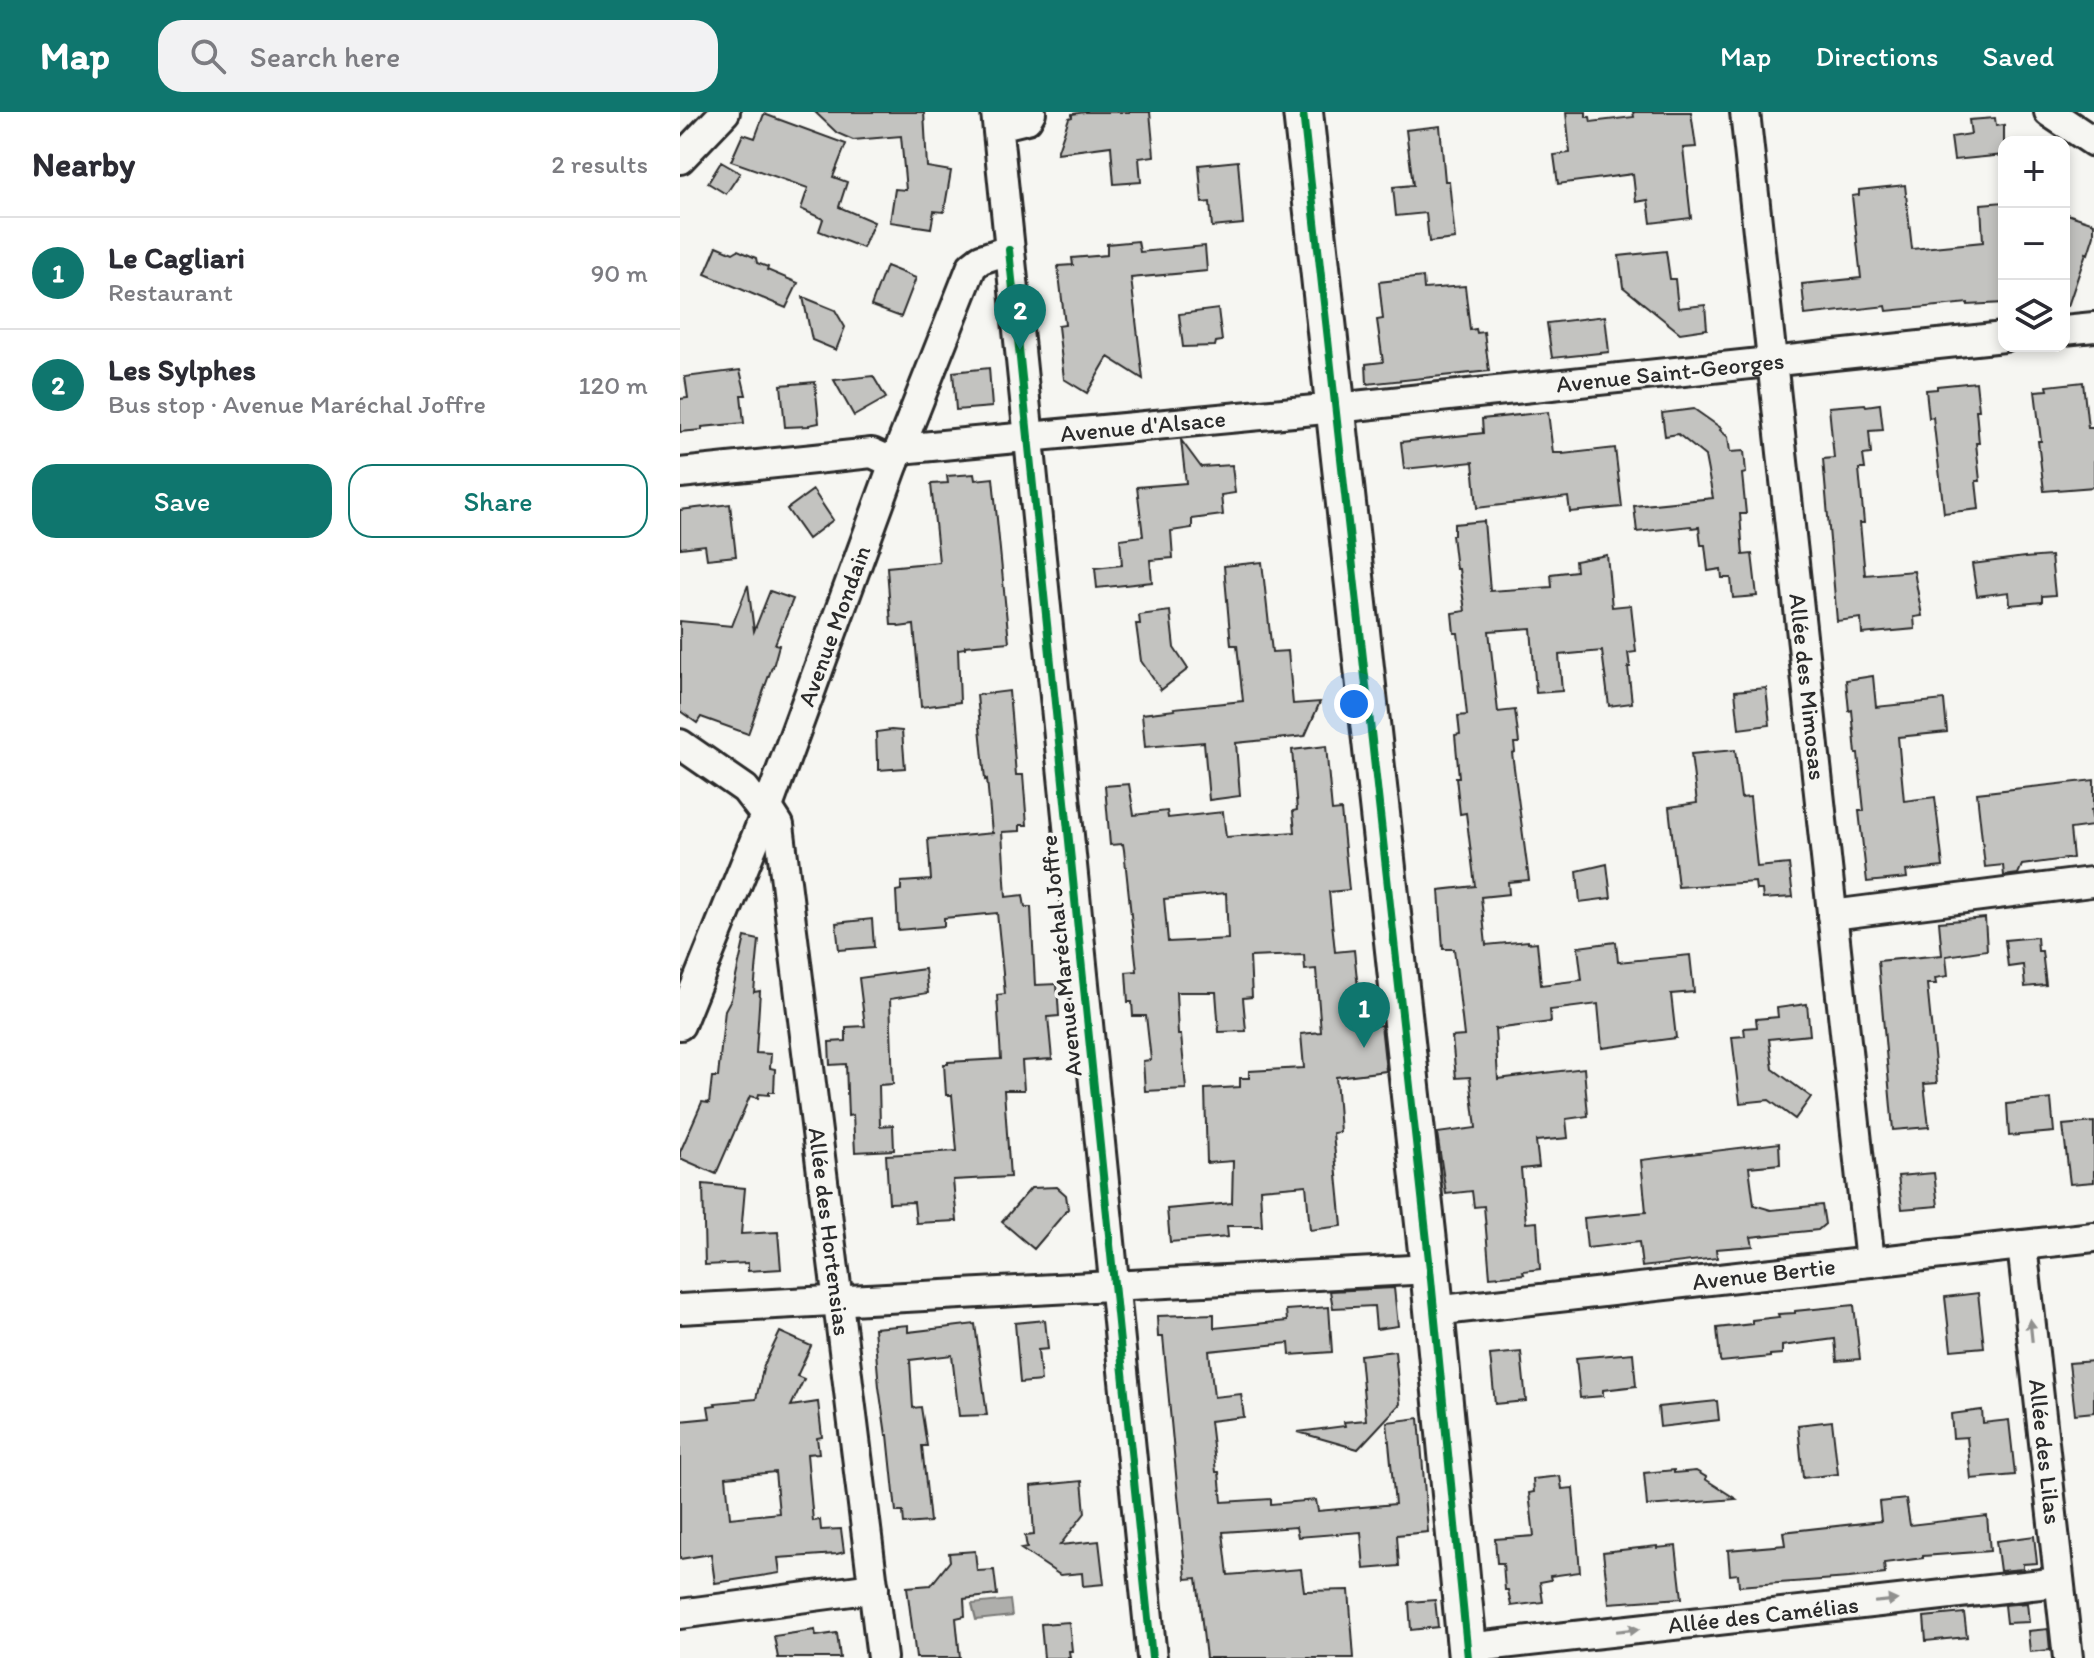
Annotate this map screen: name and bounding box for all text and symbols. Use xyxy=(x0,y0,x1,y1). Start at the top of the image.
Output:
search box xyxy=(158,20,718,92)
text: Map xyxy=(40,33,110,79)
icon: search xyxy=(186,34,230,78)
text: Search here xyxy=(250,38,400,75)
text: Map xyxy=(1720,39,1771,73)
text: Directions xyxy=(1815,39,1939,73)
text: Saved xyxy=(1983,39,2054,73)
map controls xyxy=(1998,136,2070,352)
button: + xyxy=(1998,136,2070,208)
text: Nearby xyxy=(32,144,135,185)
text: 2 results xyxy=(551,148,648,180)
button: − xyxy=(1998,208,2070,280)
text: Le Cagliari xyxy=(108,239,245,276)
text: 1 xyxy=(52,257,64,289)
text: 90 m xyxy=(591,257,648,289)
text: Restaurant xyxy=(108,276,233,308)
button: layers xyxy=(1998,280,2070,352)
pin: 2 xyxy=(994,284,1046,350)
street label: Avenue Saint-Georges xyxy=(1555,345,1786,399)
text: Les Sylphes xyxy=(108,351,256,388)
text: 2 xyxy=(51,369,65,401)
text: 120 m xyxy=(579,369,648,401)
text: Bus stop · Avenue Maréchal Joffre xyxy=(108,388,486,420)
street label: Avenue d'Alsace xyxy=(1059,403,1227,448)
button: Save xyxy=(32,464,332,538)
button: Share xyxy=(348,464,648,538)
street label: Avenue Mondain xyxy=(791,541,877,710)
street label: Allée des Mimosas xyxy=(1783,592,1833,781)
your location xyxy=(1334,684,1374,724)
street label: Avenue Maréchal Joffre xyxy=(1033,834,1088,1078)
pin: 1 xyxy=(1338,982,1390,1048)
street label: Allée des Hortensias xyxy=(803,1126,857,1338)
street label: Avenue Bertie xyxy=(1691,1251,1837,1296)
one-way arrow xyxy=(2025,1317,2038,1342)
street label: Allée des Lilas xyxy=(2023,1377,2068,1526)
street label: Allée des Camélias xyxy=(1666,1589,1860,1640)
one-way arrow xyxy=(1874,1595,1899,1608)
one-way arrow xyxy=(1616,1624,1641,1637)

